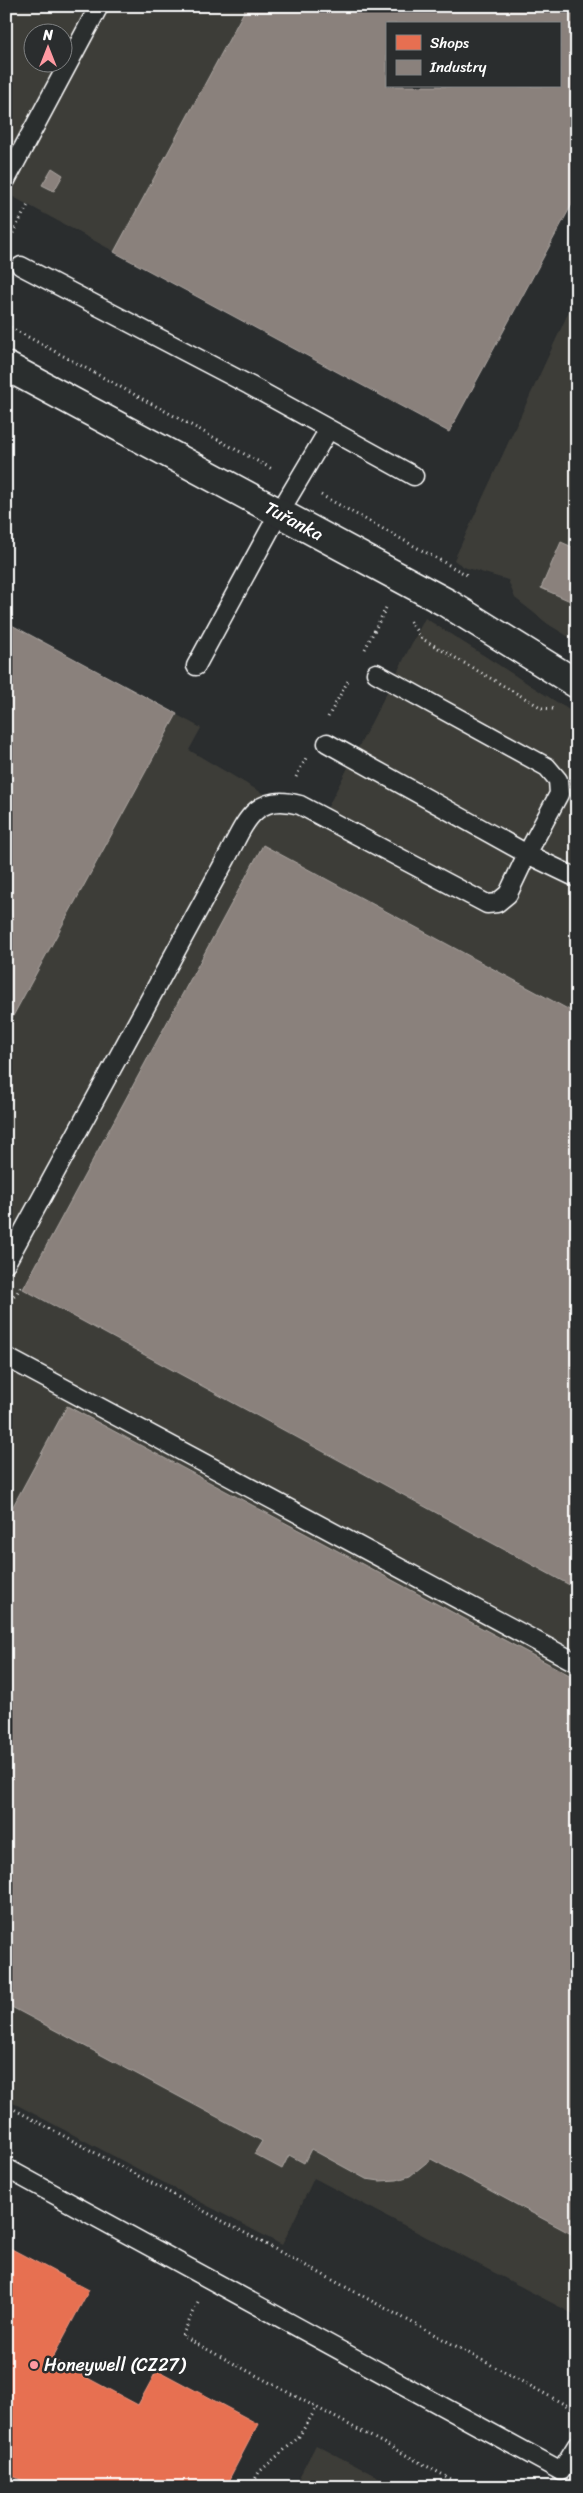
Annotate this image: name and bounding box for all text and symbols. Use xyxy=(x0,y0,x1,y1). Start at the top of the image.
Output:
north arrow xyxy=(22,22,72,72)
legend xyxy=(386,22,560,88)
text: N xyxy=(42,23,53,48)
text: Shops xyxy=(430,30,470,56)
text: Industry xyxy=(429,54,487,80)
street label: Tuřanka xyxy=(259,492,329,550)
place label: Honeywell (CZ27) xyxy=(44,2349,187,2381)
marker: Honeywell (CZ27) xyxy=(28,2359,40,2371)

